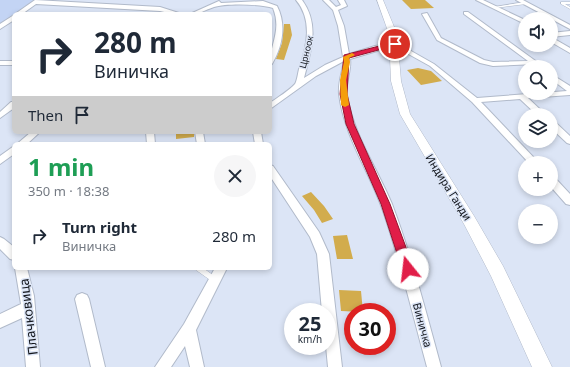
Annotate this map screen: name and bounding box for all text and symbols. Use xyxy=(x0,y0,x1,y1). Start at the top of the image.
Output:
map controls xyxy=(518,12,558,244)
button: sound xyxy=(518,12,558,52)
text: 280 m xyxy=(94,23,177,61)
pin xyxy=(378,27,412,61)
icon: right xyxy=(28,28,80,80)
icon: arrive xyxy=(384,33,406,55)
street label: Црноок xyxy=(296,34,316,70)
text: Виничка xyxy=(94,59,169,83)
button: search xyxy=(518,60,558,100)
icon: arrive xyxy=(71,104,93,126)
text: Then xyxy=(28,105,63,125)
button: layers xyxy=(518,108,558,148)
text: 1 min xyxy=(28,150,94,183)
street label: Индира Ганди xyxy=(423,151,475,223)
button: close xyxy=(214,155,256,197)
button: + xyxy=(518,156,558,196)
text: 350 m · 18:38 xyxy=(28,182,109,200)
button: − xyxy=(518,204,558,244)
text: Turn right xyxy=(62,217,137,237)
icon: right xyxy=(28,225,50,247)
text: 280 m xyxy=(212,226,256,246)
text: Виничка xyxy=(62,237,116,255)
position arrow xyxy=(387,248,429,290)
street label: Плачковица xyxy=(14,278,42,356)
street label: Виничка xyxy=(410,301,436,349)
speed limit sign: 30 xyxy=(344,303,396,355)
text: 25 xyxy=(299,310,321,337)
text: km/h xyxy=(298,332,322,346)

